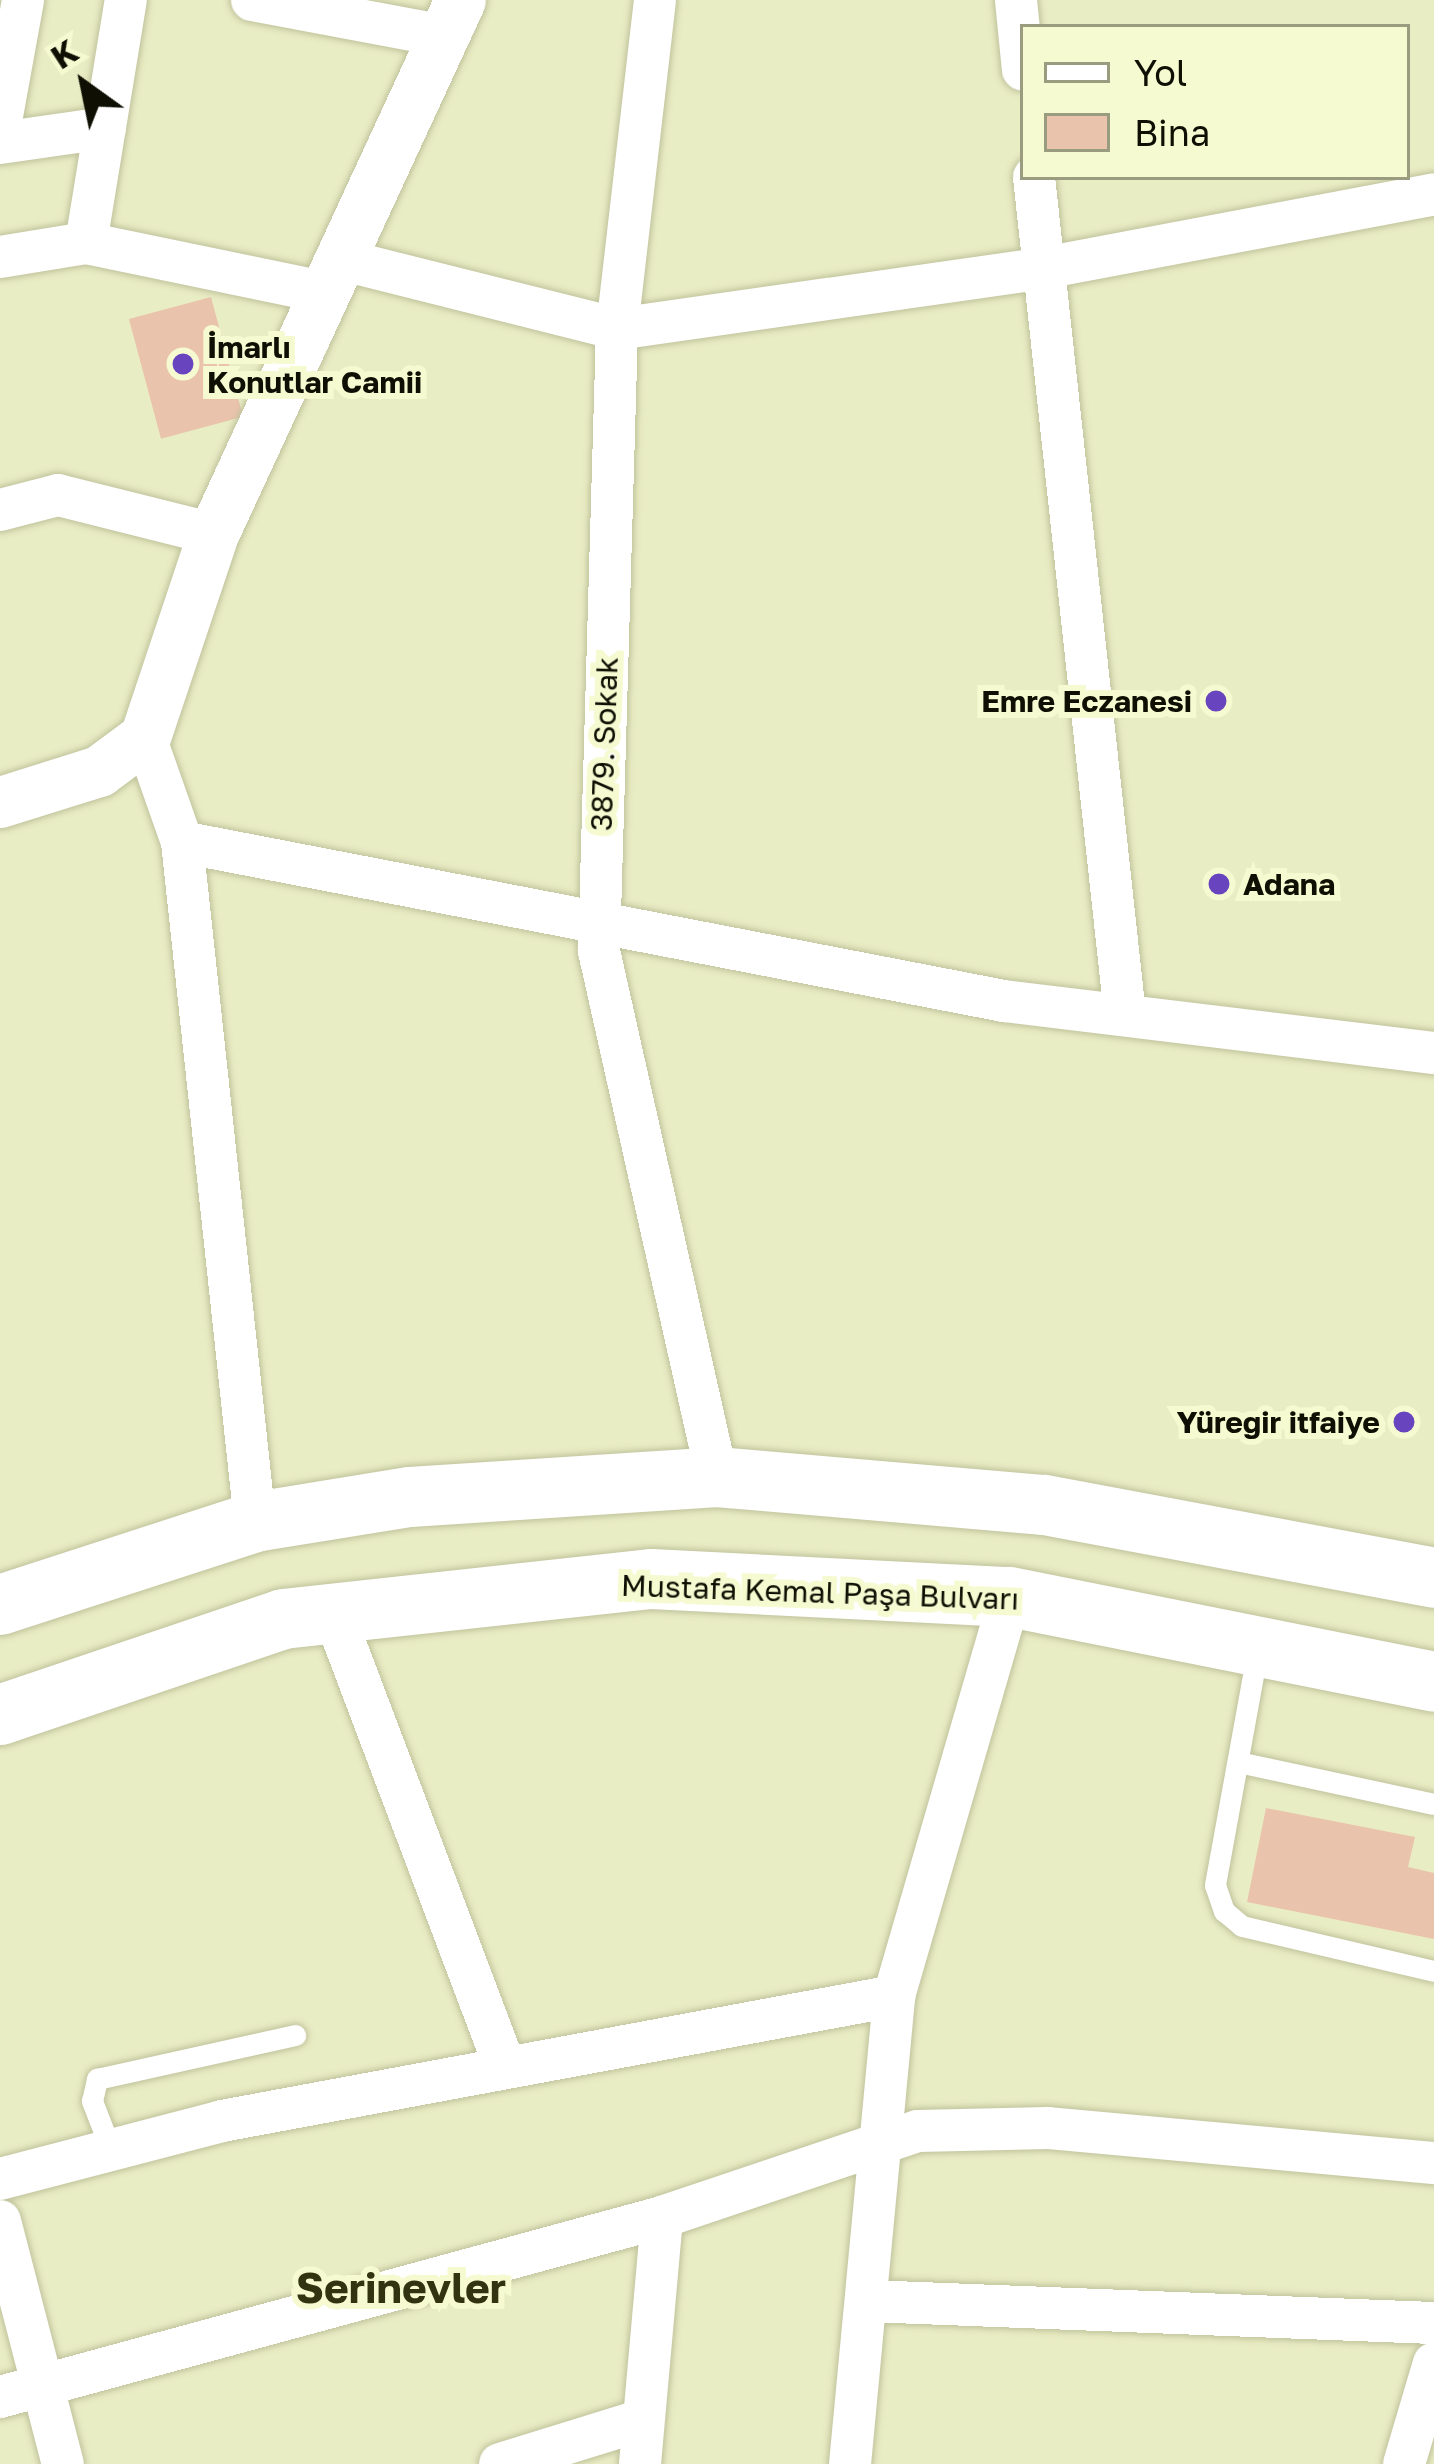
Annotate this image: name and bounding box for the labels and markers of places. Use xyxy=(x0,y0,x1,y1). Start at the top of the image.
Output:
place label: İmarlı Konutlar Camii xyxy=(207,329,422,400)
marker: İmarlı Konutlar Camii xyxy=(170,351,196,377)
place label: Emre Eczanesi xyxy=(981,683,1192,719)
marker: Emre Eczanesi xyxy=(1203,688,1229,714)
place label: Adana xyxy=(1243,866,1335,902)
marker: Adana xyxy=(1206,871,1232,897)
place label: Yüreğir itfaiye xyxy=(1177,1404,1380,1440)
marker: Yüreğir itfaiye xyxy=(1391,1409,1417,1435)

